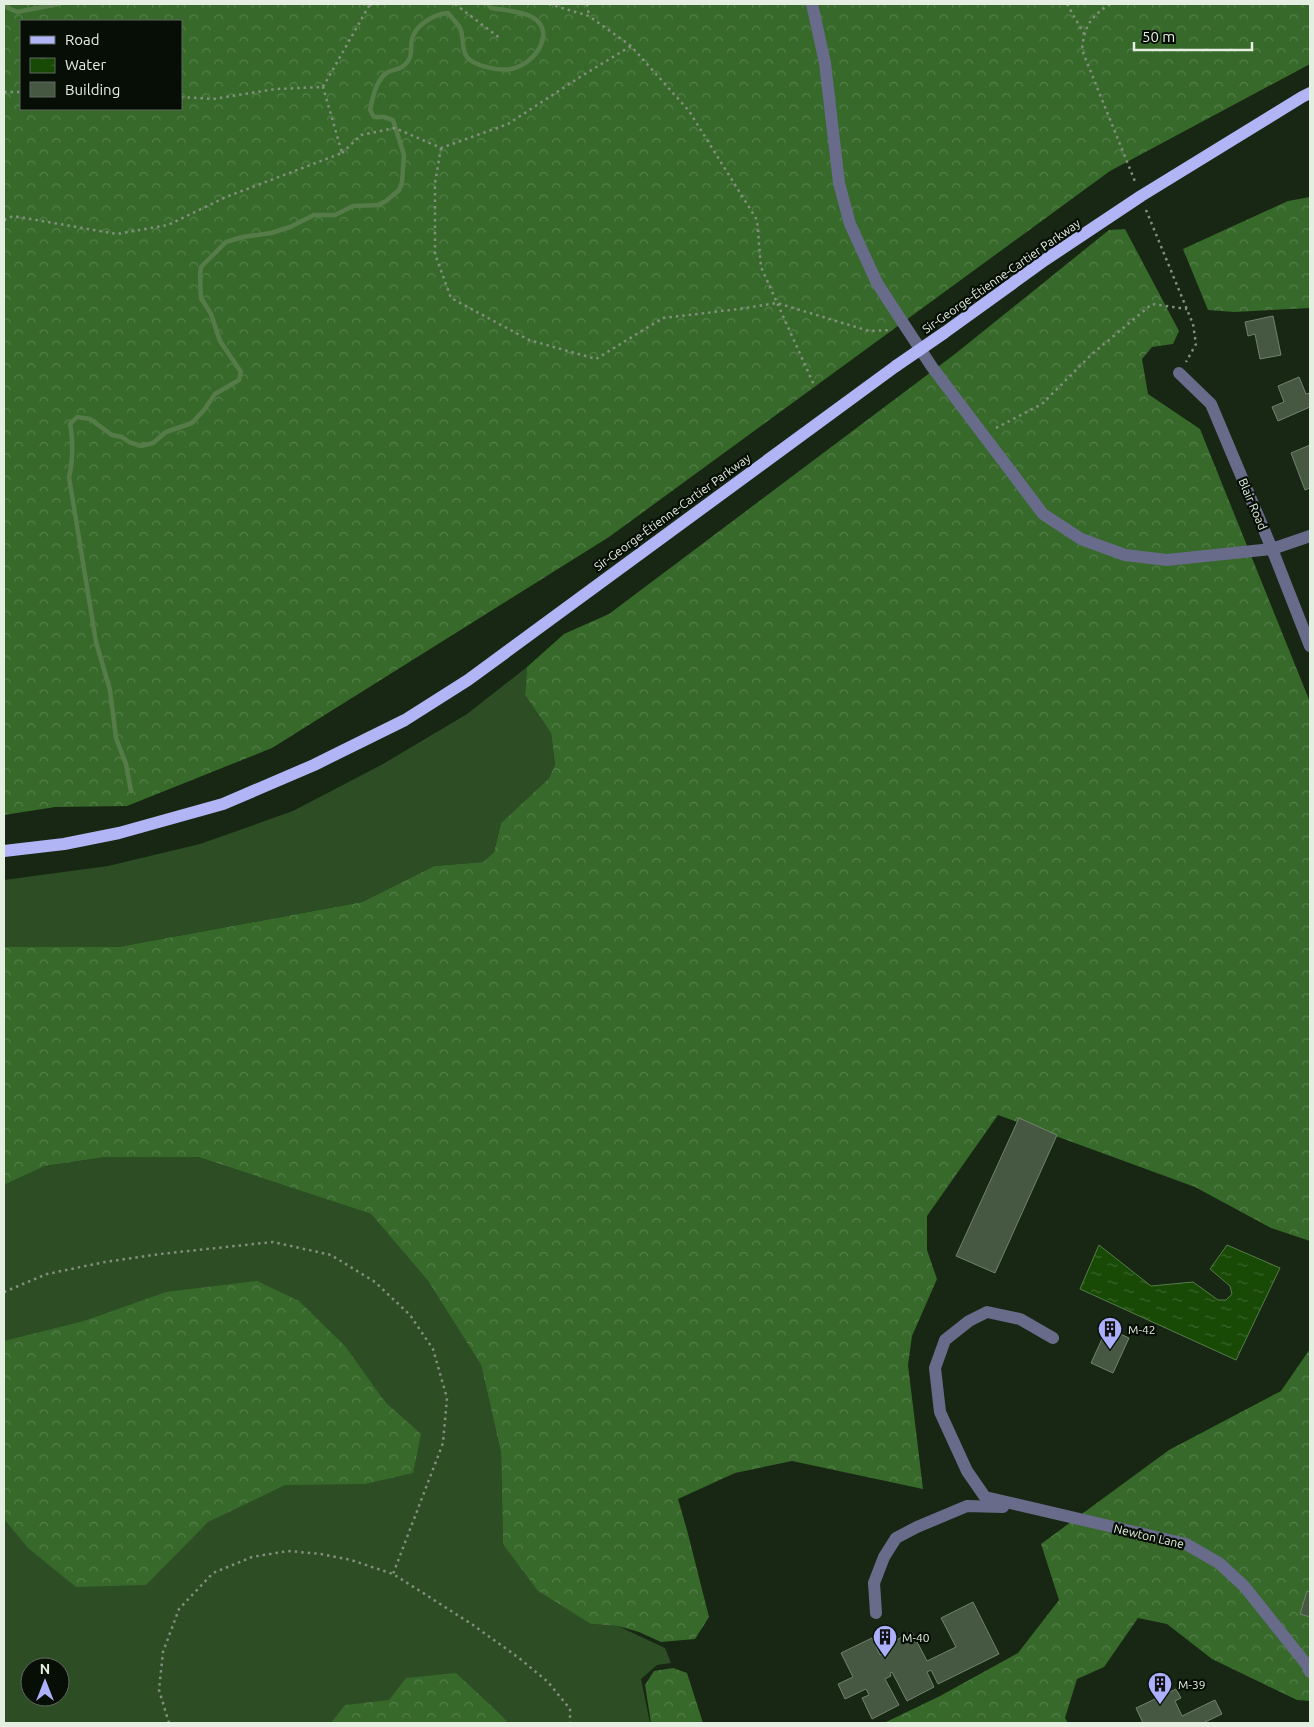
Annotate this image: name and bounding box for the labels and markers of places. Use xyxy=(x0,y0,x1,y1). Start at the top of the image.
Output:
building icon: M-42 xyxy=(1097,1316,1123,1350)
place label: M-42 xyxy=(1128,1323,1155,1336)
building icon: M-40 xyxy=(872,1624,898,1658)
place label: M-40 xyxy=(902,1631,930,1644)
building icon: M-39 xyxy=(1147,1671,1173,1705)
place label: M-39 xyxy=(1178,1678,1205,1691)

